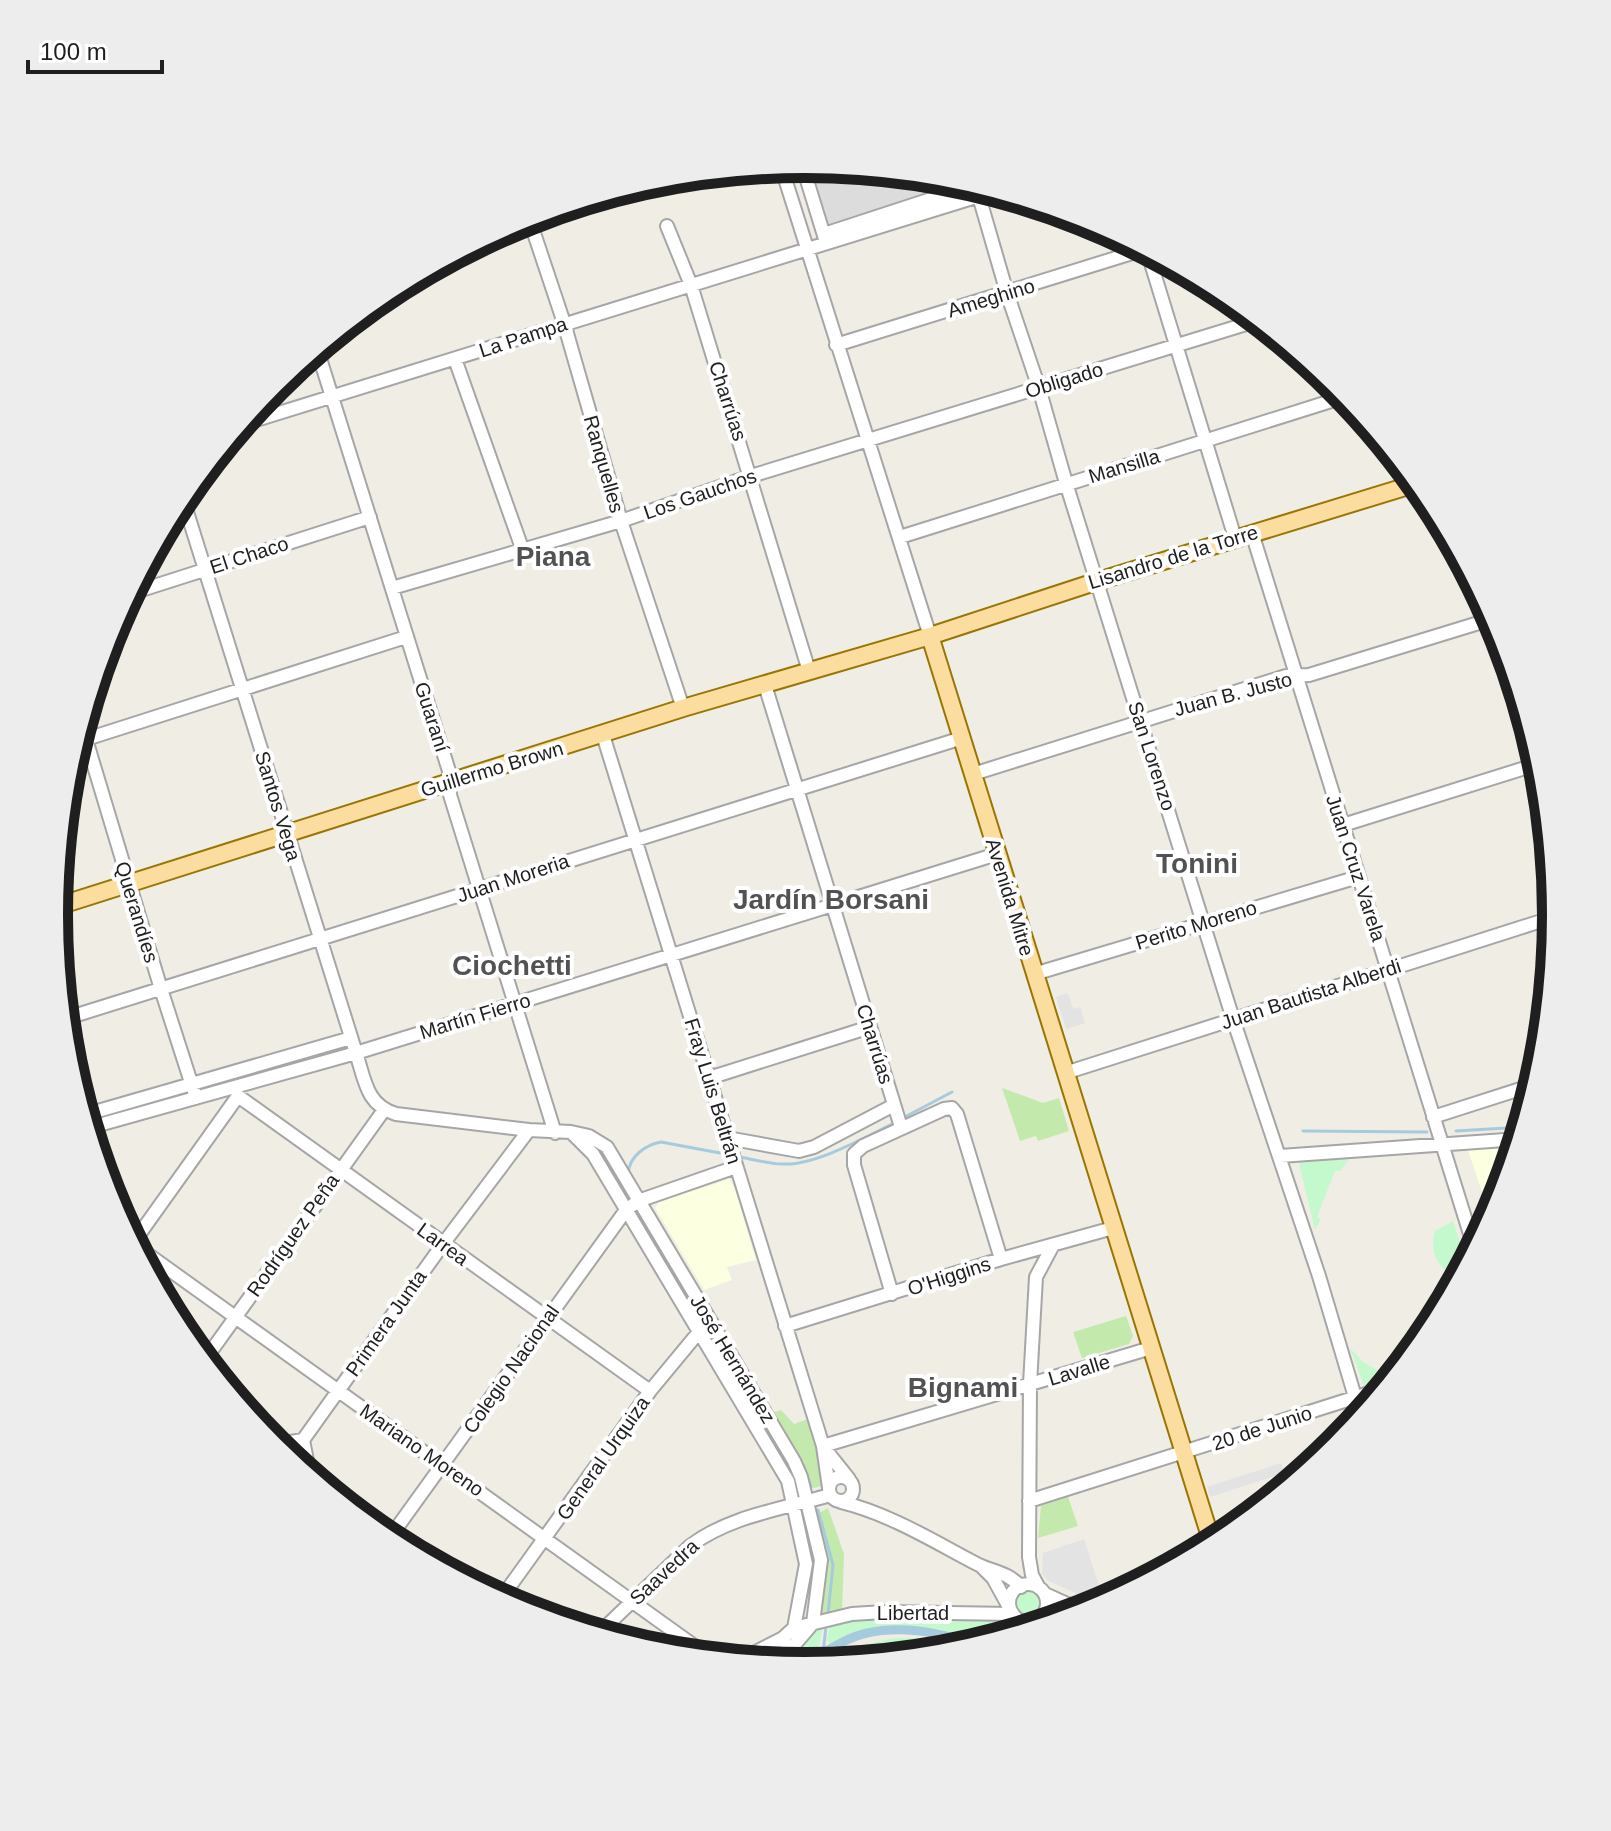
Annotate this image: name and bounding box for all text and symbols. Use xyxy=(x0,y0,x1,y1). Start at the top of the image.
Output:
scale bar xyxy=(28,24,162,74)
text: 100 m xyxy=(40,38,107,65)
street label: Ameghino xyxy=(945,274,1037,322)
street label: La Pampa xyxy=(476,312,571,362)
street label: Charrúas xyxy=(705,358,751,444)
street label: Obligado xyxy=(1023,358,1105,402)
street label: Ranquelles xyxy=(580,413,628,515)
street label: Mansilla xyxy=(1086,445,1163,487)
street label: Los Gauchos xyxy=(641,464,759,524)
street label: Lisandro de la Torre xyxy=(1085,521,1261,593)
street label: El Chaco xyxy=(207,532,291,578)
district label: Piana xyxy=(516,541,591,572)
street label: Juan B. Justo xyxy=(1172,668,1294,720)
street label: Guaraní xyxy=(410,679,454,755)
street label: San Lorenzo xyxy=(1124,699,1180,813)
street label: Guillermo Brown xyxy=(418,737,566,801)
street label: Santos Vega xyxy=(251,749,305,864)
street label: Juan Cruz Varela xyxy=(1322,792,1390,945)
street label: Avenida Mitre xyxy=(982,835,1038,959)
district label: Tonini xyxy=(1156,848,1238,879)
street label: Juan Moreria xyxy=(454,849,573,906)
street label: Querandíes xyxy=(111,859,163,965)
district label: Jardín Borsani xyxy=(733,884,929,915)
street label: Perito Moreno xyxy=(1133,896,1259,954)
district label: Ciochetti xyxy=(452,950,572,981)
street label: Juan Bautista Alberdi xyxy=(1218,955,1404,1033)
street label: Martín Fierro xyxy=(417,989,533,1043)
street label: Charrúas xyxy=(852,1001,898,1087)
street label: Fray Luis Beltrán xyxy=(680,1016,746,1166)
street label: Rodríguez Peña xyxy=(243,1169,344,1301)
street label: Larrea xyxy=(413,1218,474,1270)
street label: O'Higgins xyxy=(905,1252,993,1300)
street label: Primera Junta xyxy=(341,1265,431,1380)
street label: José Hernández xyxy=(686,1291,780,1427)
street label: Colegio Nacional xyxy=(459,1301,563,1437)
street label: Lavalle xyxy=(1045,1350,1113,1390)
district label: Bignami xyxy=(908,1372,1018,1403)
street label: General Urquiza xyxy=(552,1391,654,1524)
street label: Mariano Moreno xyxy=(356,1399,488,1501)
street label: 20 de Junio xyxy=(1209,1402,1315,1454)
street label: Saavedra xyxy=(625,1534,703,1609)
street label: Libertad xyxy=(877,1602,949,1624)

